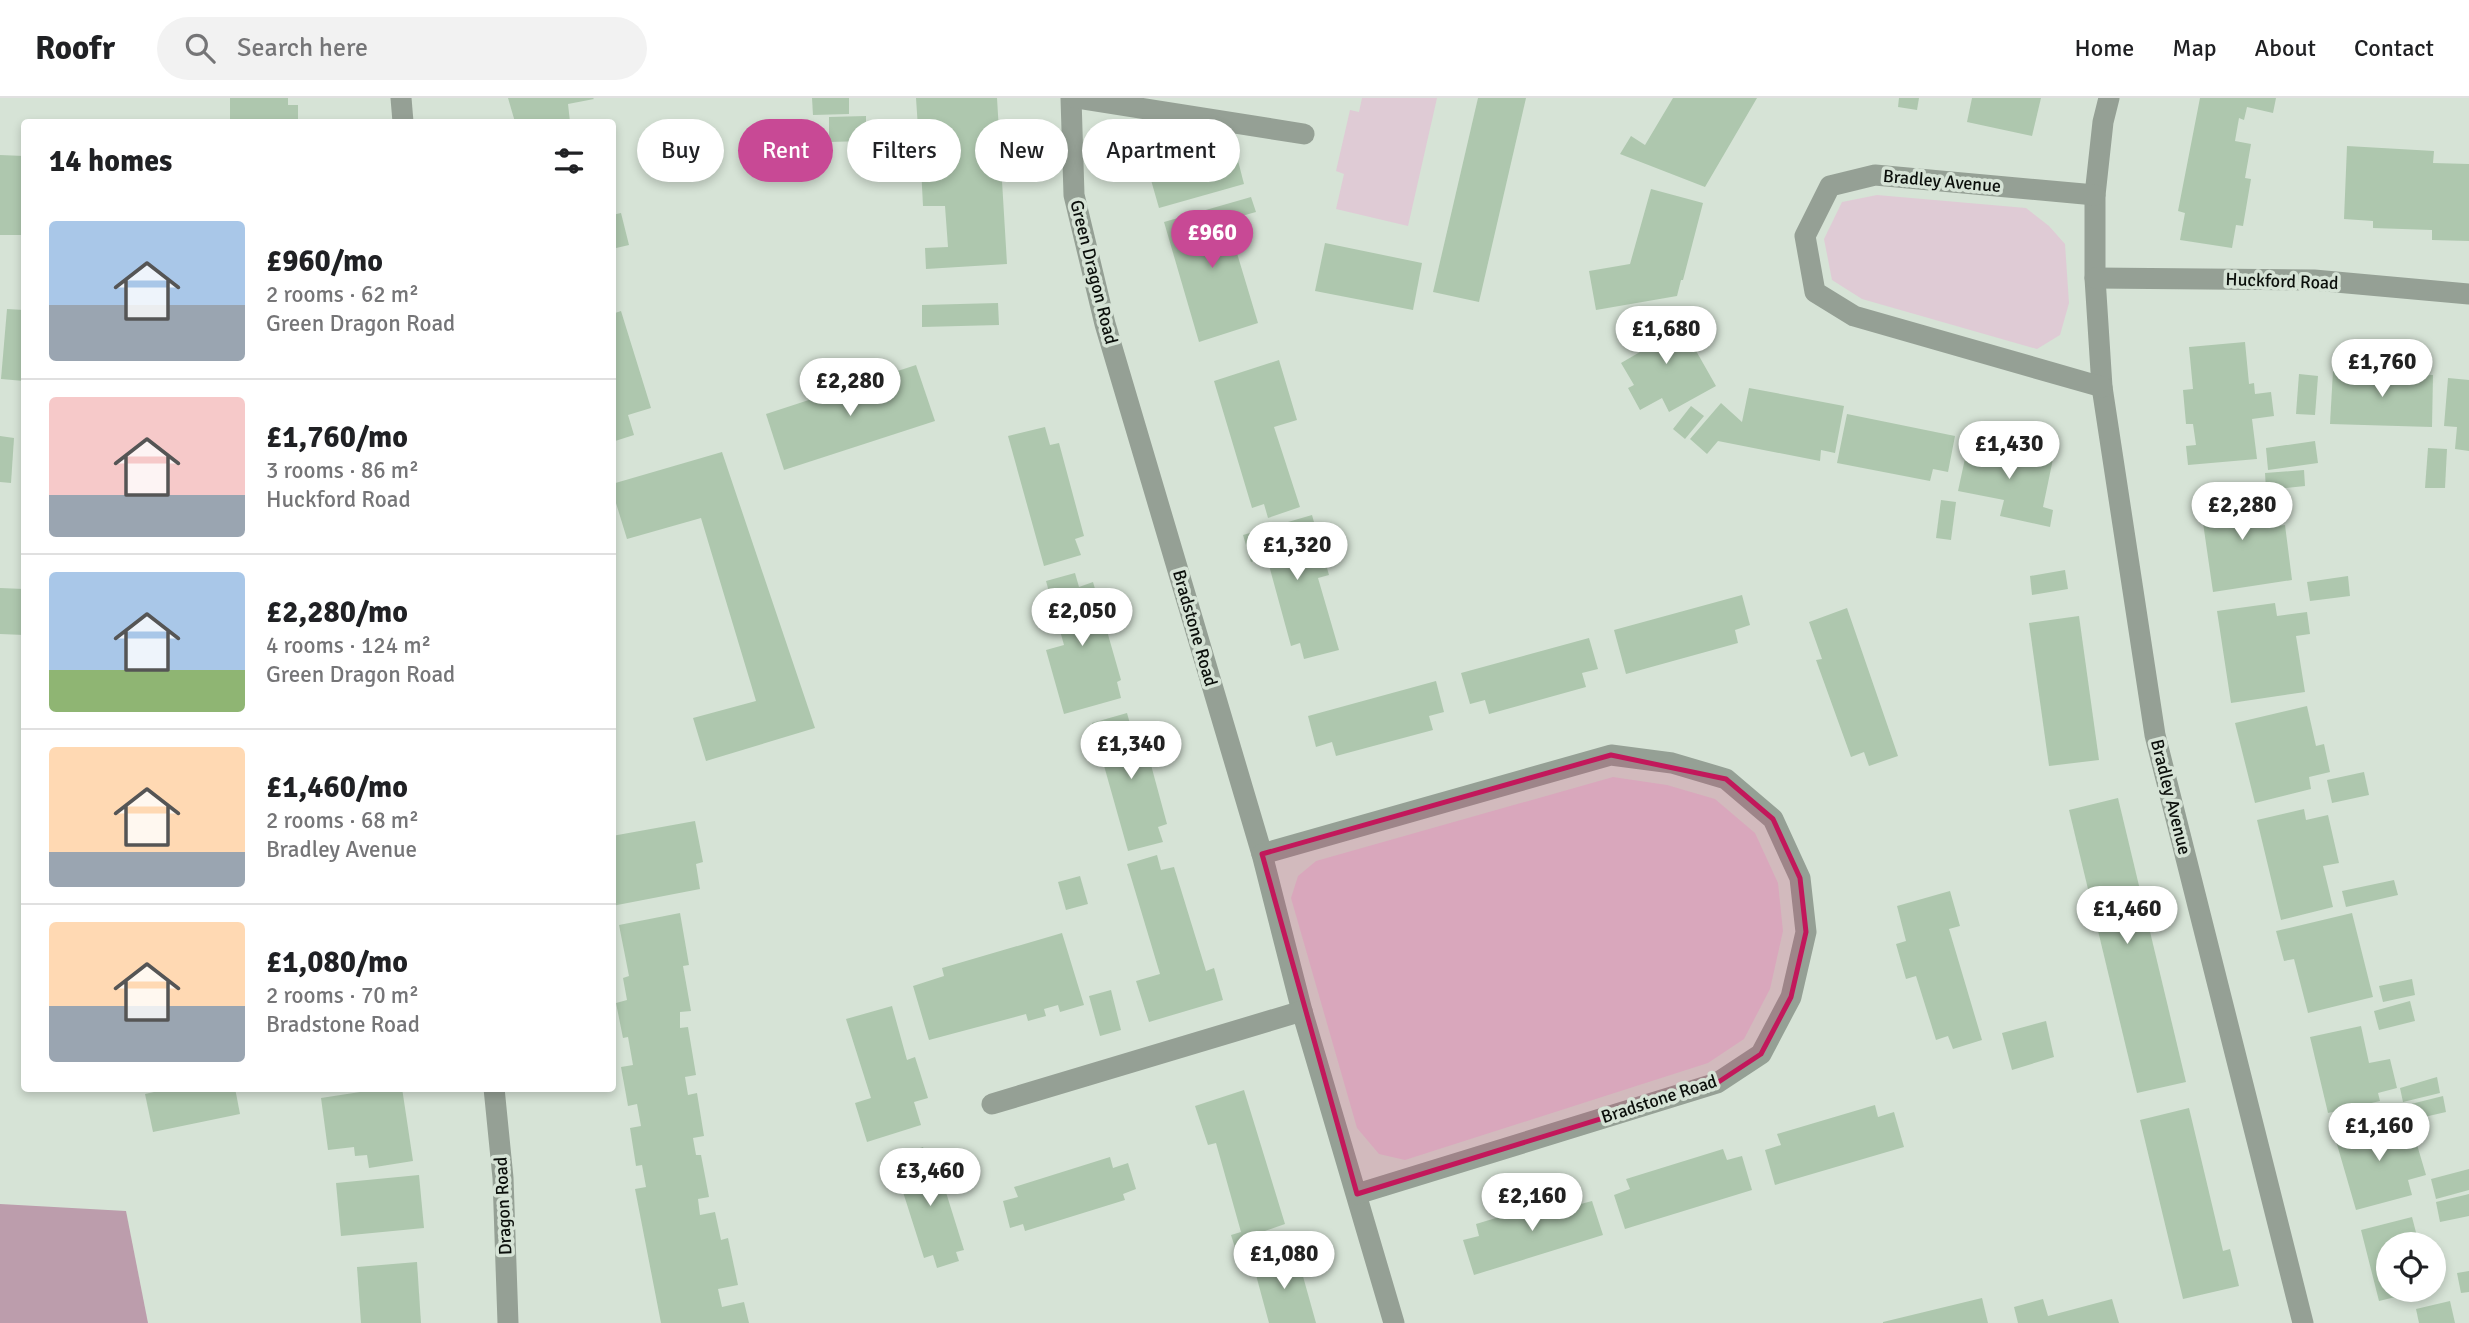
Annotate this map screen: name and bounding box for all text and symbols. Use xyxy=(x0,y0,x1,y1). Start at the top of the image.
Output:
search box xyxy=(157,17,647,80)
text: Roofr xyxy=(35,28,115,69)
icon: search xyxy=(181,29,219,67)
text: Search here xyxy=(237,32,368,64)
text: Home xyxy=(2074,33,2134,63)
text: Map xyxy=(2172,33,2217,63)
text: About xyxy=(2255,33,2316,63)
text: Contact xyxy=(2354,33,2434,63)
chip: Buy xyxy=(637,119,724,182)
chip: Rent xyxy=(738,119,833,182)
chip: Filters xyxy=(847,119,961,182)
chip: New xyxy=(975,119,1068,182)
chip: Apartment xyxy=(1082,119,1240,182)
icon: filters xyxy=(550,142,588,180)
text: 14 homes xyxy=(49,143,172,180)
street label: Bradley Avenue xyxy=(1882,165,2002,197)
street label: Green Dragon Road xyxy=(1065,198,1123,346)
pin: £960 xyxy=(1171,211,1253,270)
text: £960 xyxy=(1187,218,1237,247)
text: £960/mo xyxy=(266,243,383,280)
icon: home xyxy=(105,249,189,333)
street label: Huckford Road xyxy=(2225,268,2339,294)
text: 2 rooms · 62 m² xyxy=(266,280,419,309)
pin: £1,680 xyxy=(1609,306,1723,366)
text: Green Dragon Road xyxy=(266,309,455,338)
text: £1,680 xyxy=(1632,314,1700,343)
pin: £1,760 xyxy=(2325,340,2439,399)
text: £1,760 xyxy=(2348,347,2416,376)
pin: £2,280 xyxy=(793,358,907,418)
text: £2,280 xyxy=(816,366,884,395)
text: £1,760/mo xyxy=(266,419,408,456)
pin: £1,430 xyxy=(1952,422,2066,481)
icon: home xyxy=(105,425,189,509)
text: £1,430 xyxy=(1975,429,2043,458)
text: 3 rooms · 86 m² xyxy=(266,456,419,485)
pin: £2,280 xyxy=(2185,482,2299,542)
text: Huckford Road xyxy=(266,485,411,514)
text: £2,280 xyxy=(2208,490,2276,519)
pin: £1,320 xyxy=(1240,522,1354,582)
text: £1,320 xyxy=(1263,530,1331,559)
street label: Bradstone Road xyxy=(1168,567,1222,689)
pin: £2,050 xyxy=(1025,588,1139,648)
text: £2,280/mo xyxy=(266,594,408,631)
text: £2,050 xyxy=(1048,596,1116,625)
icon: home xyxy=(105,600,189,684)
text: 4 rooms · 124 m² xyxy=(266,631,431,660)
text: Green Dragon Road xyxy=(266,660,455,689)
pin: £1,340 xyxy=(1074,722,1188,781)
text: £1,340 xyxy=(1097,729,1165,758)
street label: Bradley Avenue xyxy=(2146,737,2196,857)
text: £1,460/mo xyxy=(266,769,408,806)
icon: home xyxy=(105,775,189,859)
text: 2 rooms · 68 m² xyxy=(266,806,419,835)
text: Bradley Avenue xyxy=(266,835,417,864)
pin: £1,460 xyxy=(2070,886,2184,946)
text: £1,460 xyxy=(2093,894,2161,923)
text: £1,080/mo xyxy=(266,944,408,981)
icon: home xyxy=(105,950,189,1034)
text: 2 rooms · 70 m² xyxy=(266,981,419,1010)
text: Bradstone Road xyxy=(266,1010,420,1039)
street label: Bradstone Road xyxy=(1598,1070,1720,1128)
pin: £1,160 xyxy=(2322,1104,2436,1163)
text: £1,160 xyxy=(2345,1111,2413,1140)
pin: £3,460 xyxy=(873,1148,987,1208)
street label: Dragon Road xyxy=(489,1156,517,1256)
text: £3,460 xyxy=(896,1156,964,1185)
pin: £2,160 xyxy=(1475,1174,1589,1233)
text: £2,160 xyxy=(1498,1181,1566,1210)
pin: £1,080 xyxy=(1227,1232,1341,1291)
map controls xyxy=(2376,1232,2446,1302)
button: locate xyxy=(2376,1232,2446,1302)
text: £1,080 xyxy=(1250,1239,1318,1268)

